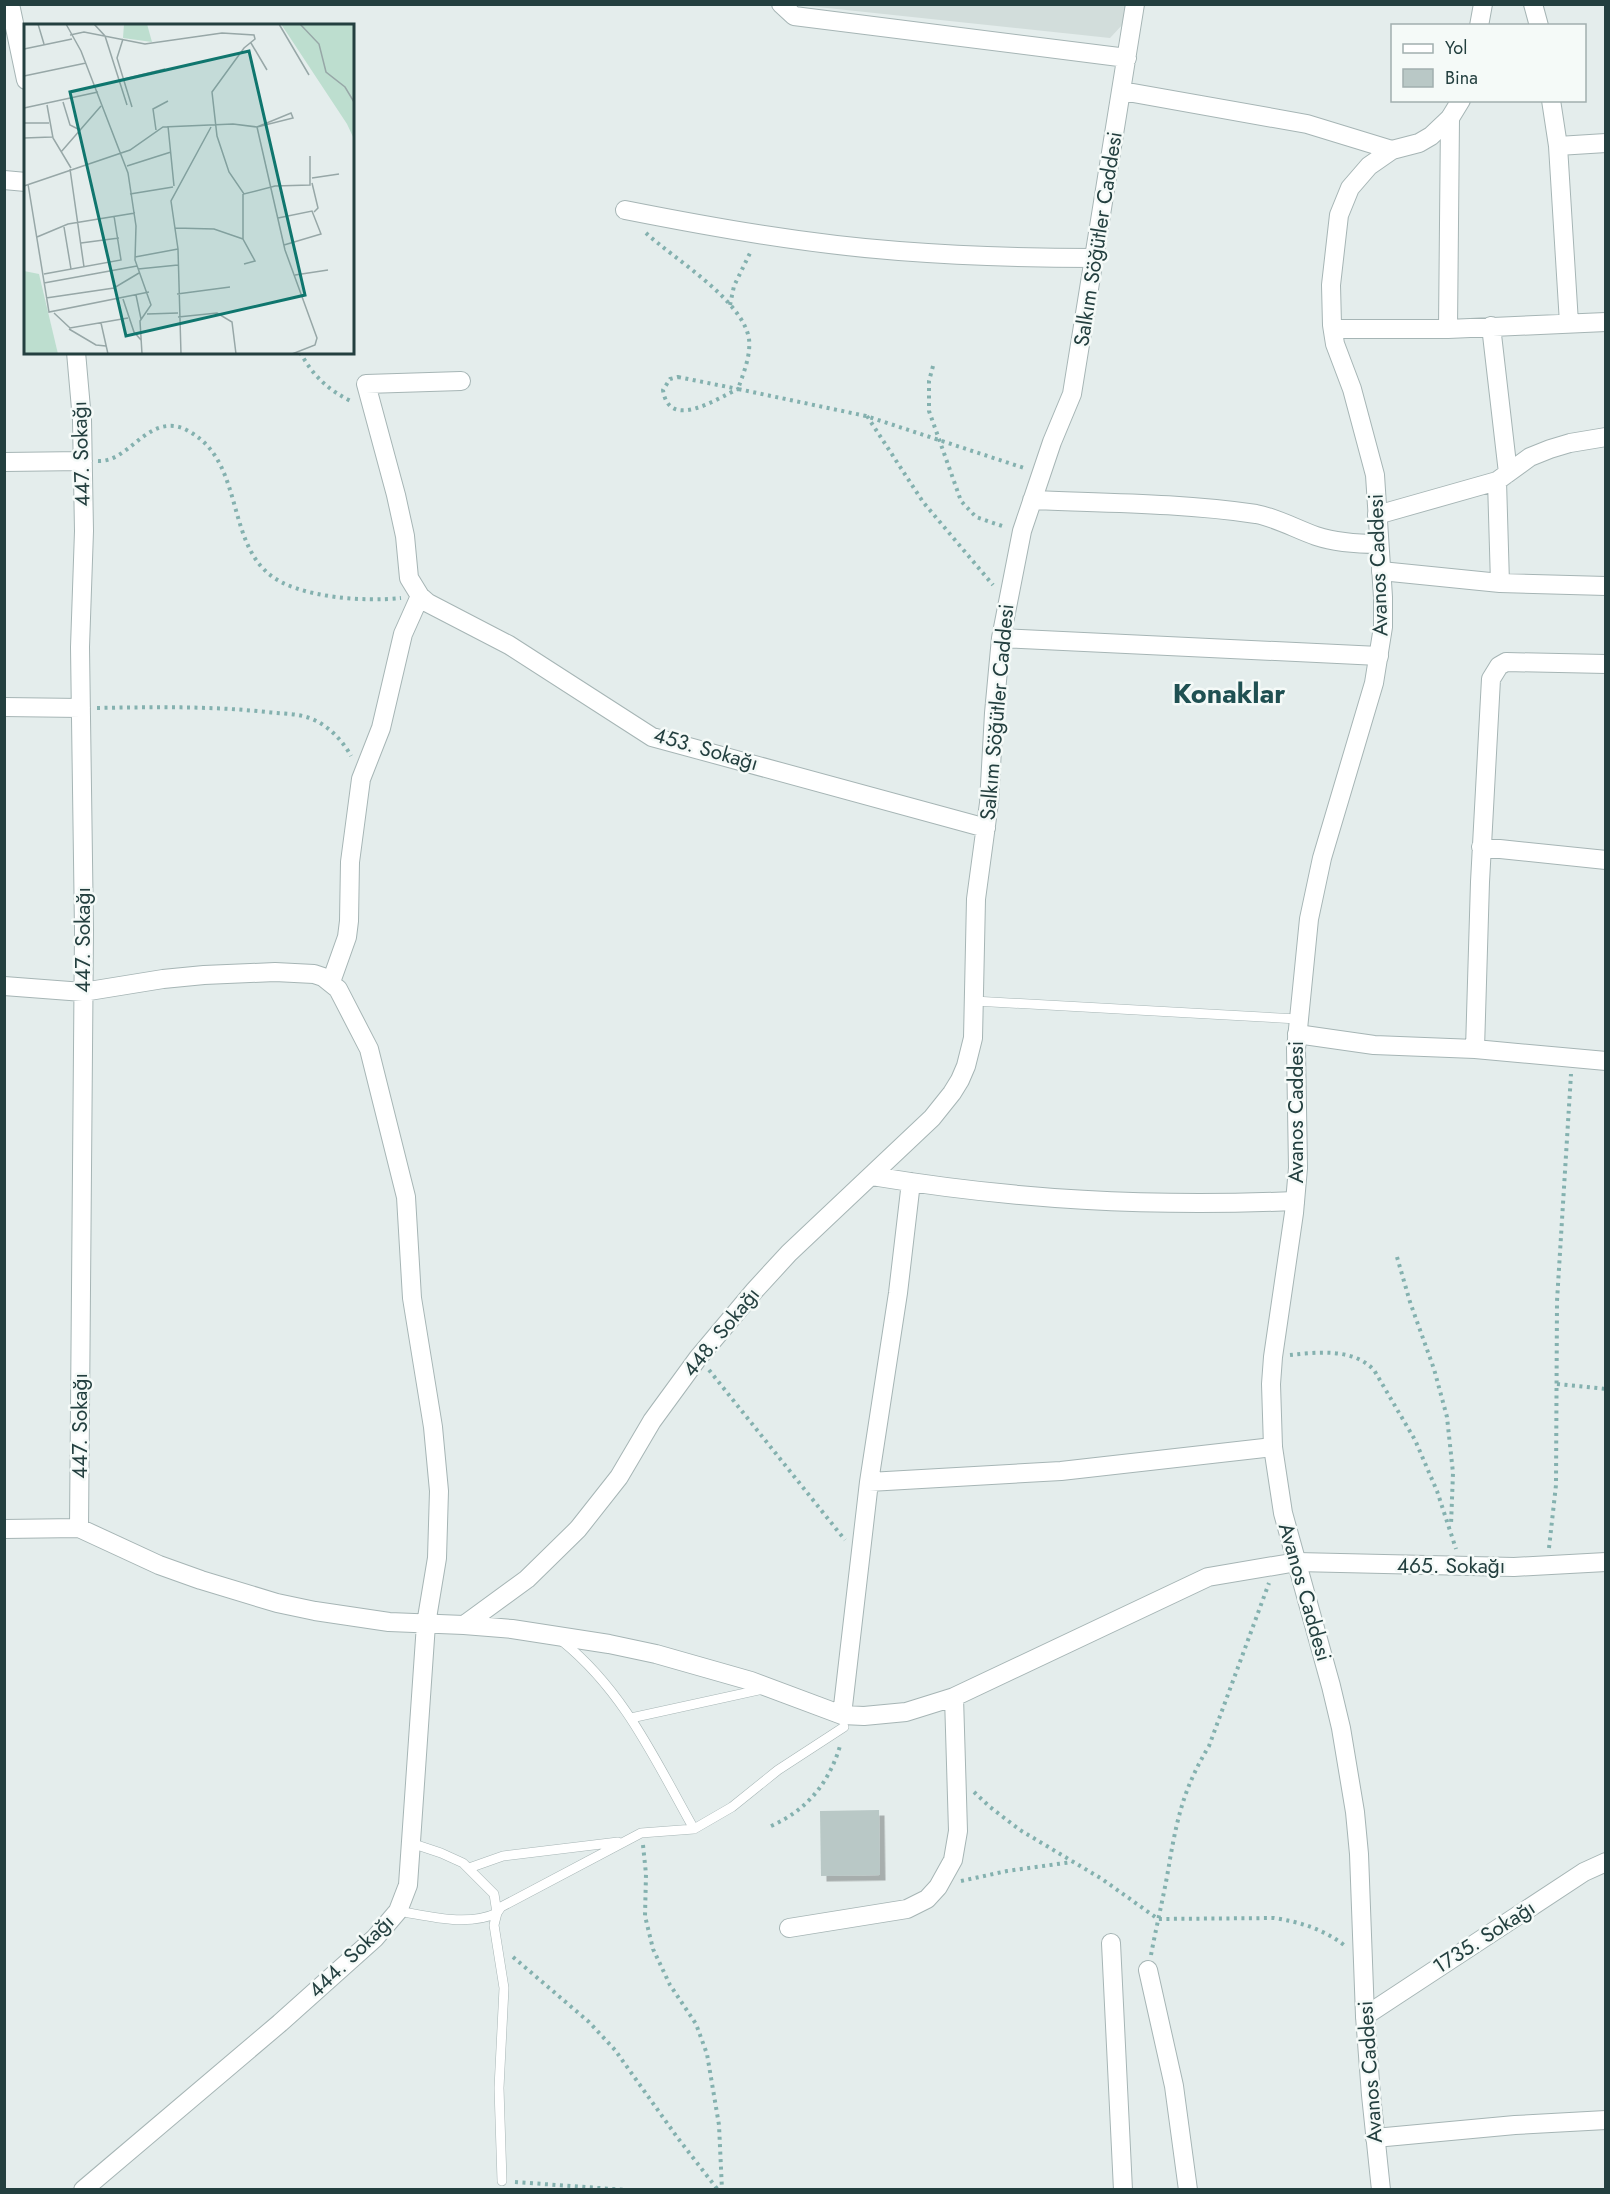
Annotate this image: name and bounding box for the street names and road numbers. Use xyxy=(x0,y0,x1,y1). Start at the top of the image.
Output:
street label: Salkım Söğütler Caddesi xyxy=(1066,129,1130,349)
street label: 447. Sokağı xyxy=(64,401,98,507)
street label: Avanos Caddesi xyxy=(1361,493,1395,637)
street label: Salkım Söğütler Caddesi xyxy=(973,603,1021,821)
street label: 453. Sokağı xyxy=(650,720,762,778)
street label: 447. Sokağı xyxy=(68,887,98,993)
street label: Avanos Caddesi xyxy=(1281,1041,1311,1183)
street label: 448. Sokağı xyxy=(675,1281,767,1383)
street label: 447. Sokağı xyxy=(65,1373,95,1479)
street label: Avanos Caddesi xyxy=(1271,1519,1339,1665)
street label: 465. Sokağı xyxy=(1397,1551,1505,1581)
street label: 1735. Sokağı xyxy=(1427,1893,1541,1981)
street label: 444. Sokağı xyxy=(301,1907,401,2005)
street label: Avanos Caddesi xyxy=(1350,2000,1390,2144)

